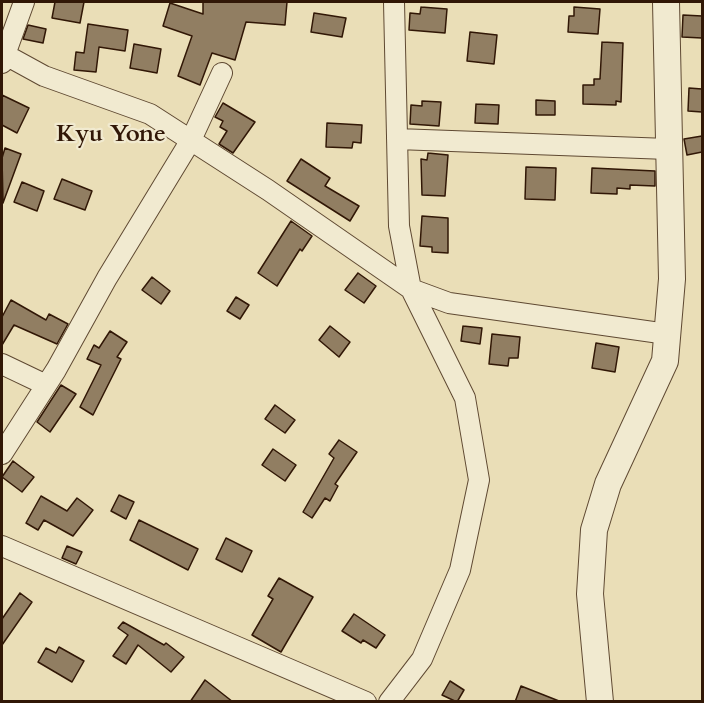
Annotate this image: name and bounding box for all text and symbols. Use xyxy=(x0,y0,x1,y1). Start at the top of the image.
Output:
district label: Kyu Yone xyxy=(56,121,166,149)

